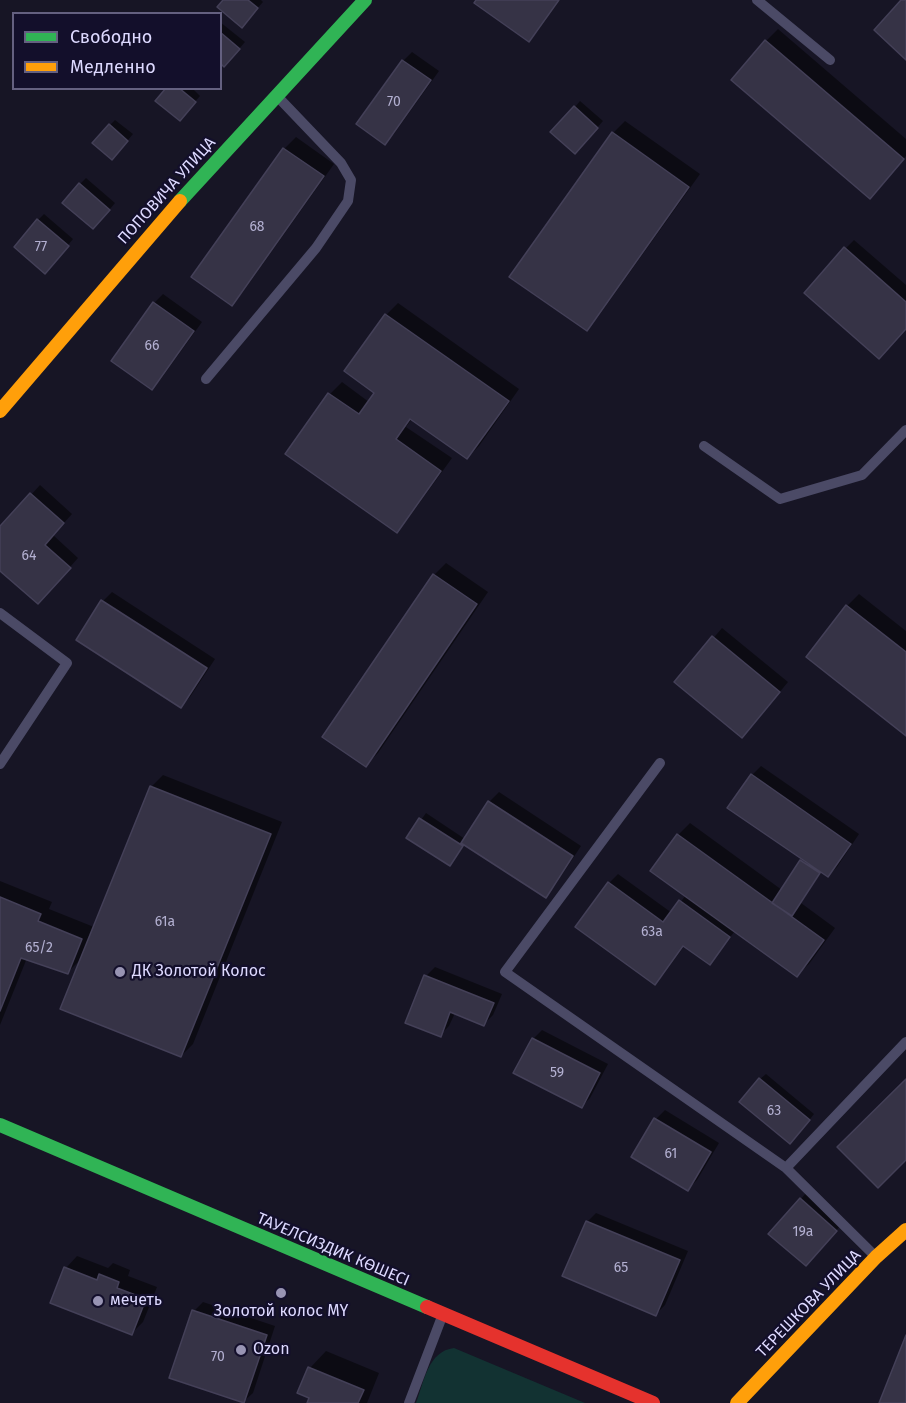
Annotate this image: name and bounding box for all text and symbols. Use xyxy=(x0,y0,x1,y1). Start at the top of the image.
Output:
legend xyxy=(12,12,222,90)
text: Свободно xyxy=(70,26,152,48)
text: Медленно xyxy=(70,56,156,78)
house number: 70 xyxy=(387,94,401,110)
street label: ПОПОВИЧА УЛИЦА xyxy=(114,134,220,248)
house number: 68 xyxy=(249,219,265,235)
house number: 77 xyxy=(35,239,47,255)
house number: 66 xyxy=(145,338,159,354)
house number: 64 xyxy=(22,548,36,564)
house number: 61а xyxy=(155,914,175,930)
house number: 63а xyxy=(641,924,663,940)
house number: 65/2 xyxy=(25,940,53,956)
place label: ДК Золотой Колос xyxy=(132,962,266,982)
marker: ДК Золотой Колос xyxy=(113,965,127,979)
house number: 59 xyxy=(550,1065,564,1081)
house number: 63 xyxy=(767,1103,781,1119)
house number: 61 xyxy=(665,1146,677,1162)
street label: ТАУЕЛСИЗДИК КӨШЕСІ xyxy=(254,1209,412,1291)
house number: 19а xyxy=(793,1224,813,1240)
street label: ТЕРЕШКОВА УЛИЦА xyxy=(753,1246,865,1362)
house number: 65 xyxy=(614,1260,628,1276)
marker: Золотой колос МҮ xyxy=(274,1286,288,1300)
place label: мечеть xyxy=(110,1291,162,1311)
marker: мечеть xyxy=(91,1294,105,1308)
place label: Золотой колос МҮ xyxy=(214,1302,348,1322)
place label: Ozon xyxy=(253,1340,290,1360)
marker: Ozon xyxy=(234,1343,248,1357)
house number: 70 xyxy=(211,1349,225,1365)

